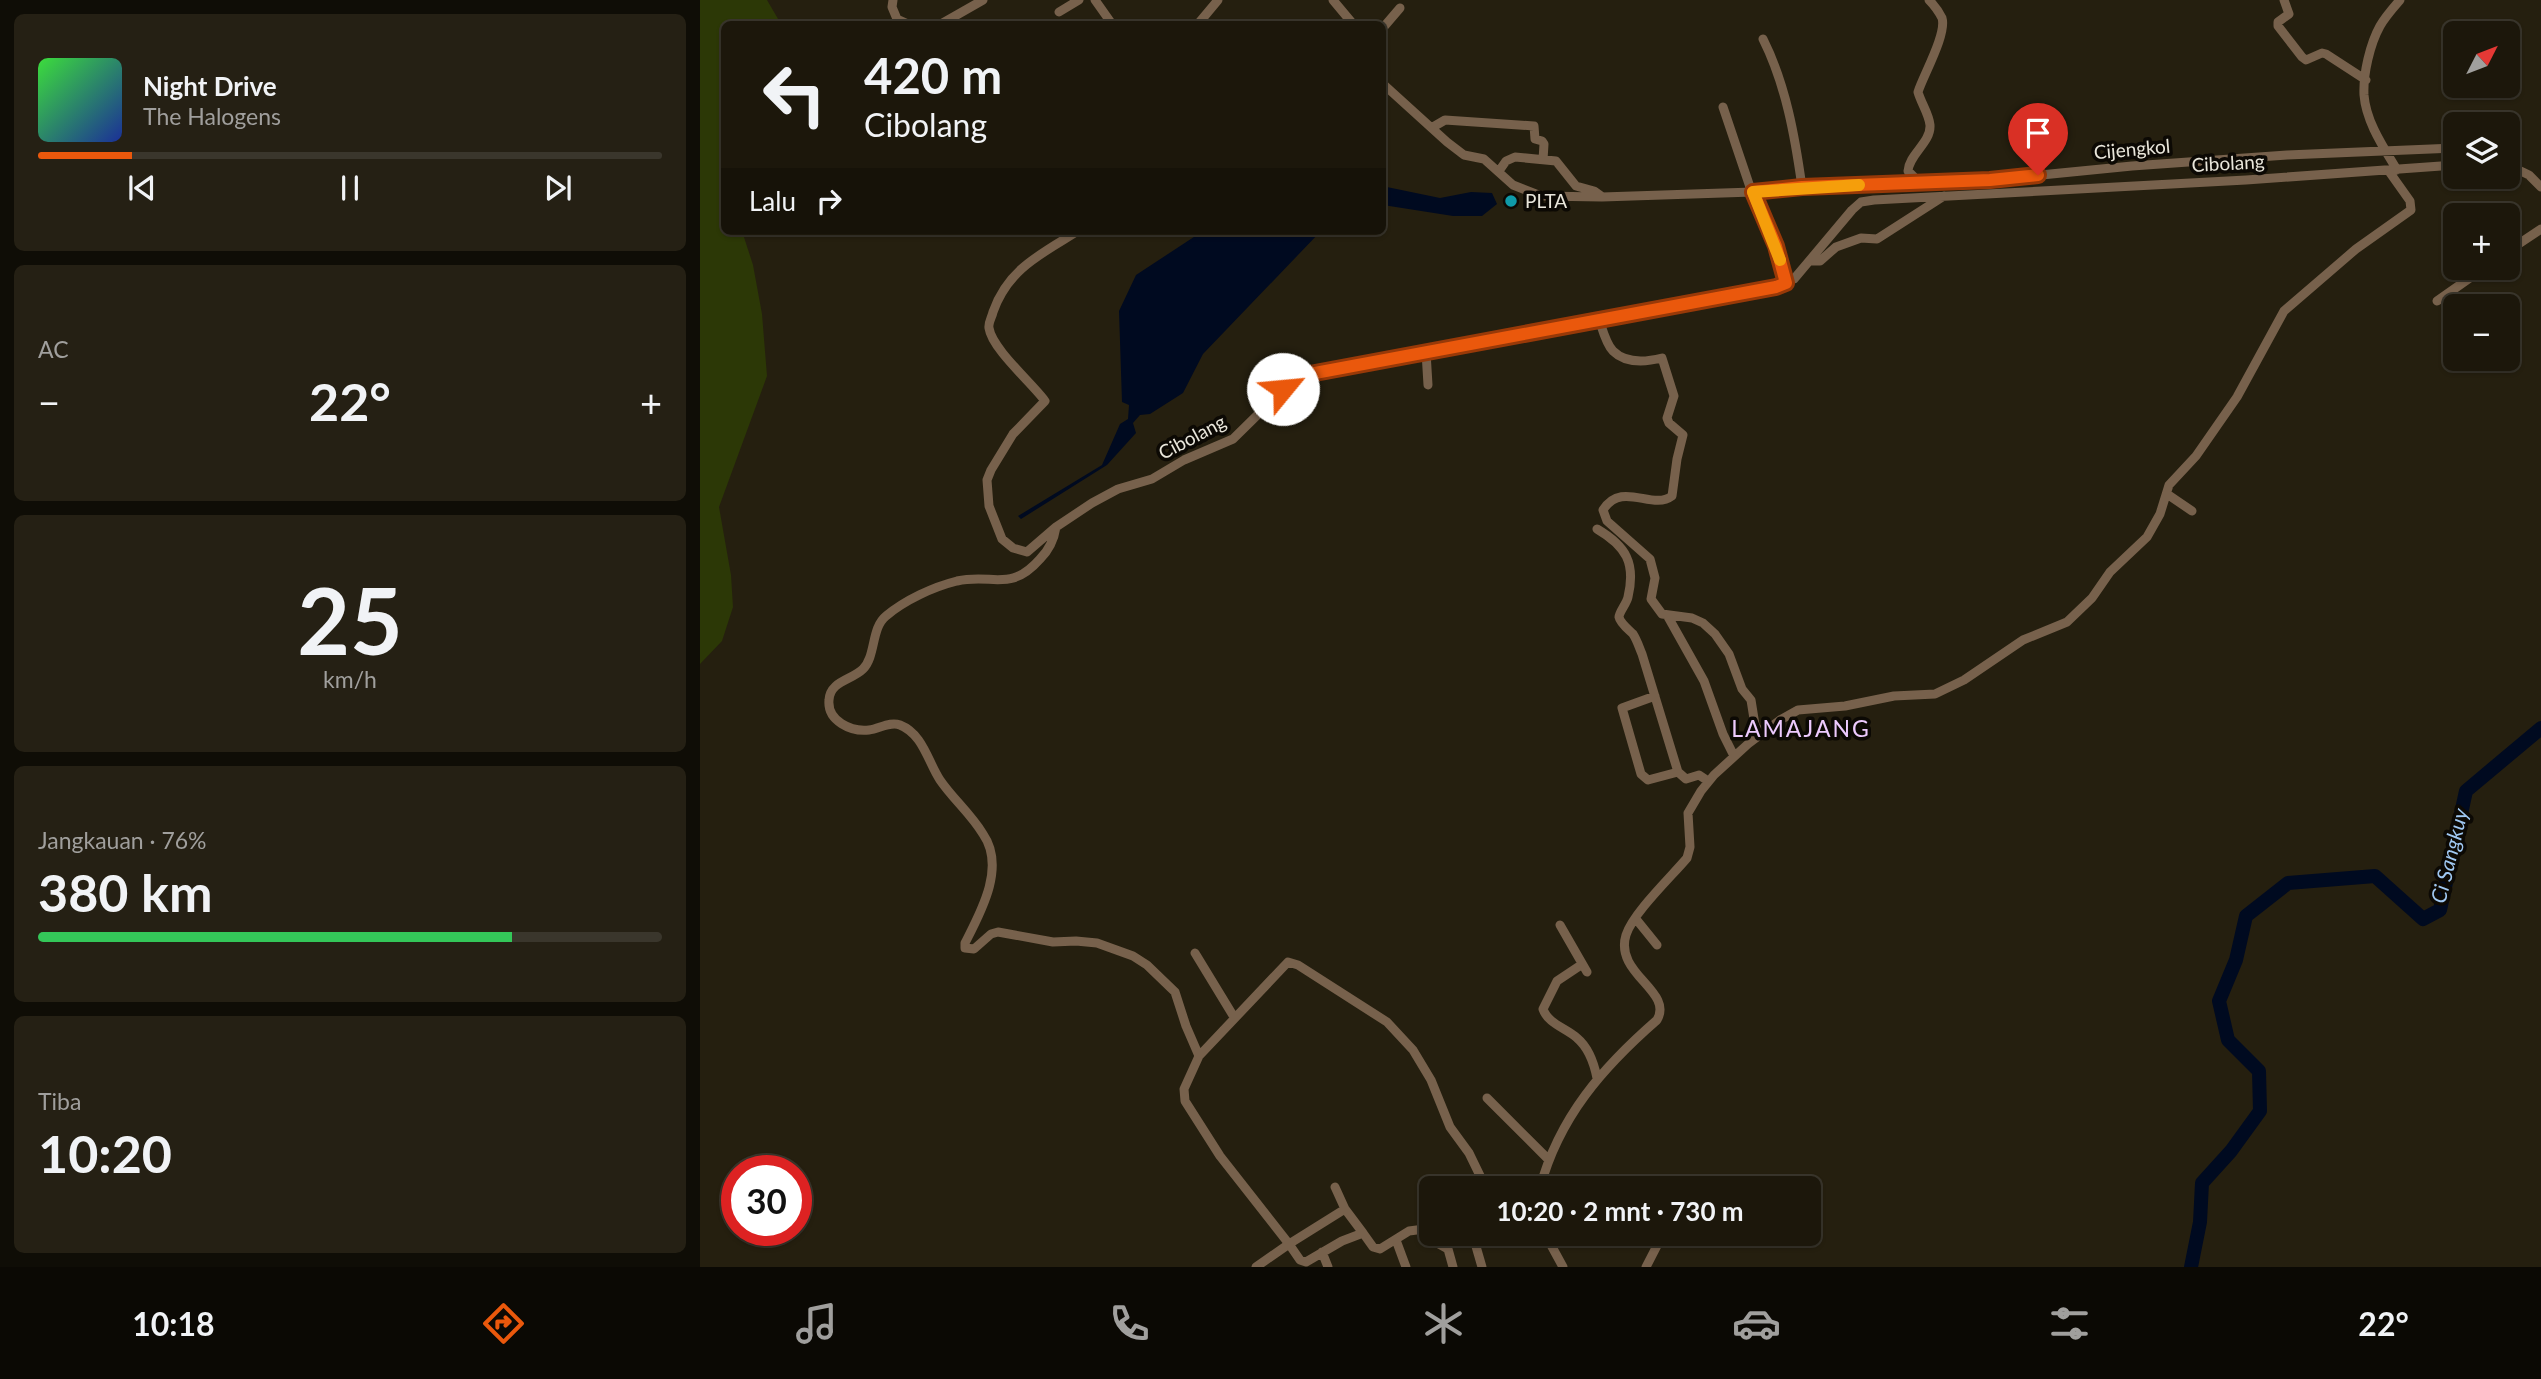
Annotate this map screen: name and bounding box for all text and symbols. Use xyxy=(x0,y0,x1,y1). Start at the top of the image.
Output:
north arrow xyxy=(2443,21,2520,98)
map controls xyxy=(2443,21,2520,371)
text: 420 m xyxy=(864,46,1002,104)
icon: left xyxy=(749,49,840,140)
text: Night Drive xyxy=(143,70,277,102)
text: The Halogens xyxy=(143,102,281,130)
pin xyxy=(2008,103,2068,175)
text: Cibolang xyxy=(864,105,987,144)
button: layers xyxy=(2443,112,2520,189)
icon: arrive xyxy=(2019,114,2057,152)
street label: Cijengkol xyxy=(2093,134,2171,163)
street label: Cibolang xyxy=(2191,149,2265,176)
icon: previous xyxy=(123,169,161,207)
icon: pause xyxy=(331,169,369,207)
icon: next xyxy=(539,169,577,207)
icon: right xyxy=(810,182,848,220)
text: Lalu xyxy=(749,185,796,217)
place label: PLTA xyxy=(1525,189,1567,212)
marker: PLTA xyxy=(1503,193,1519,209)
button: + xyxy=(2443,203,2520,280)
button: − xyxy=(2443,294,2520,371)
text: AC xyxy=(38,335,69,363)
position arrow xyxy=(1246,352,1320,426)
text: 22° xyxy=(309,370,391,432)
text: − xyxy=(38,379,60,425)
text: + xyxy=(640,379,662,425)
street label: Cibolang xyxy=(1154,409,1230,464)
text: 25 xyxy=(297,565,403,674)
text: km/h xyxy=(323,665,377,693)
district label: LAMAJANG xyxy=(1731,714,1871,742)
water label: Ci Sangkuy xyxy=(2425,805,2473,906)
text: Jangkauan · 76% xyxy=(38,826,207,854)
text: 380 km xyxy=(38,861,212,923)
text: Tiba xyxy=(38,1087,81,1115)
text: 10:20 xyxy=(38,1122,172,1184)
speed limit sign: 30 xyxy=(721,1155,812,1246)
text: 10:20 · 2 mnt · 730 m xyxy=(1496,1195,1744,1227)
icon: directions xyxy=(479,1299,528,1348)
icon: music xyxy=(792,1299,841,1348)
icon: phone xyxy=(1105,1299,1154,1348)
icon: climate xyxy=(1419,1299,1468,1348)
icon: car xyxy=(1732,1299,1781,1348)
icon: filters xyxy=(2045,1299,2094,1348)
text: 10:18 xyxy=(132,1304,215,1343)
text: 22° xyxy=(2358,1304,2409,1343)

